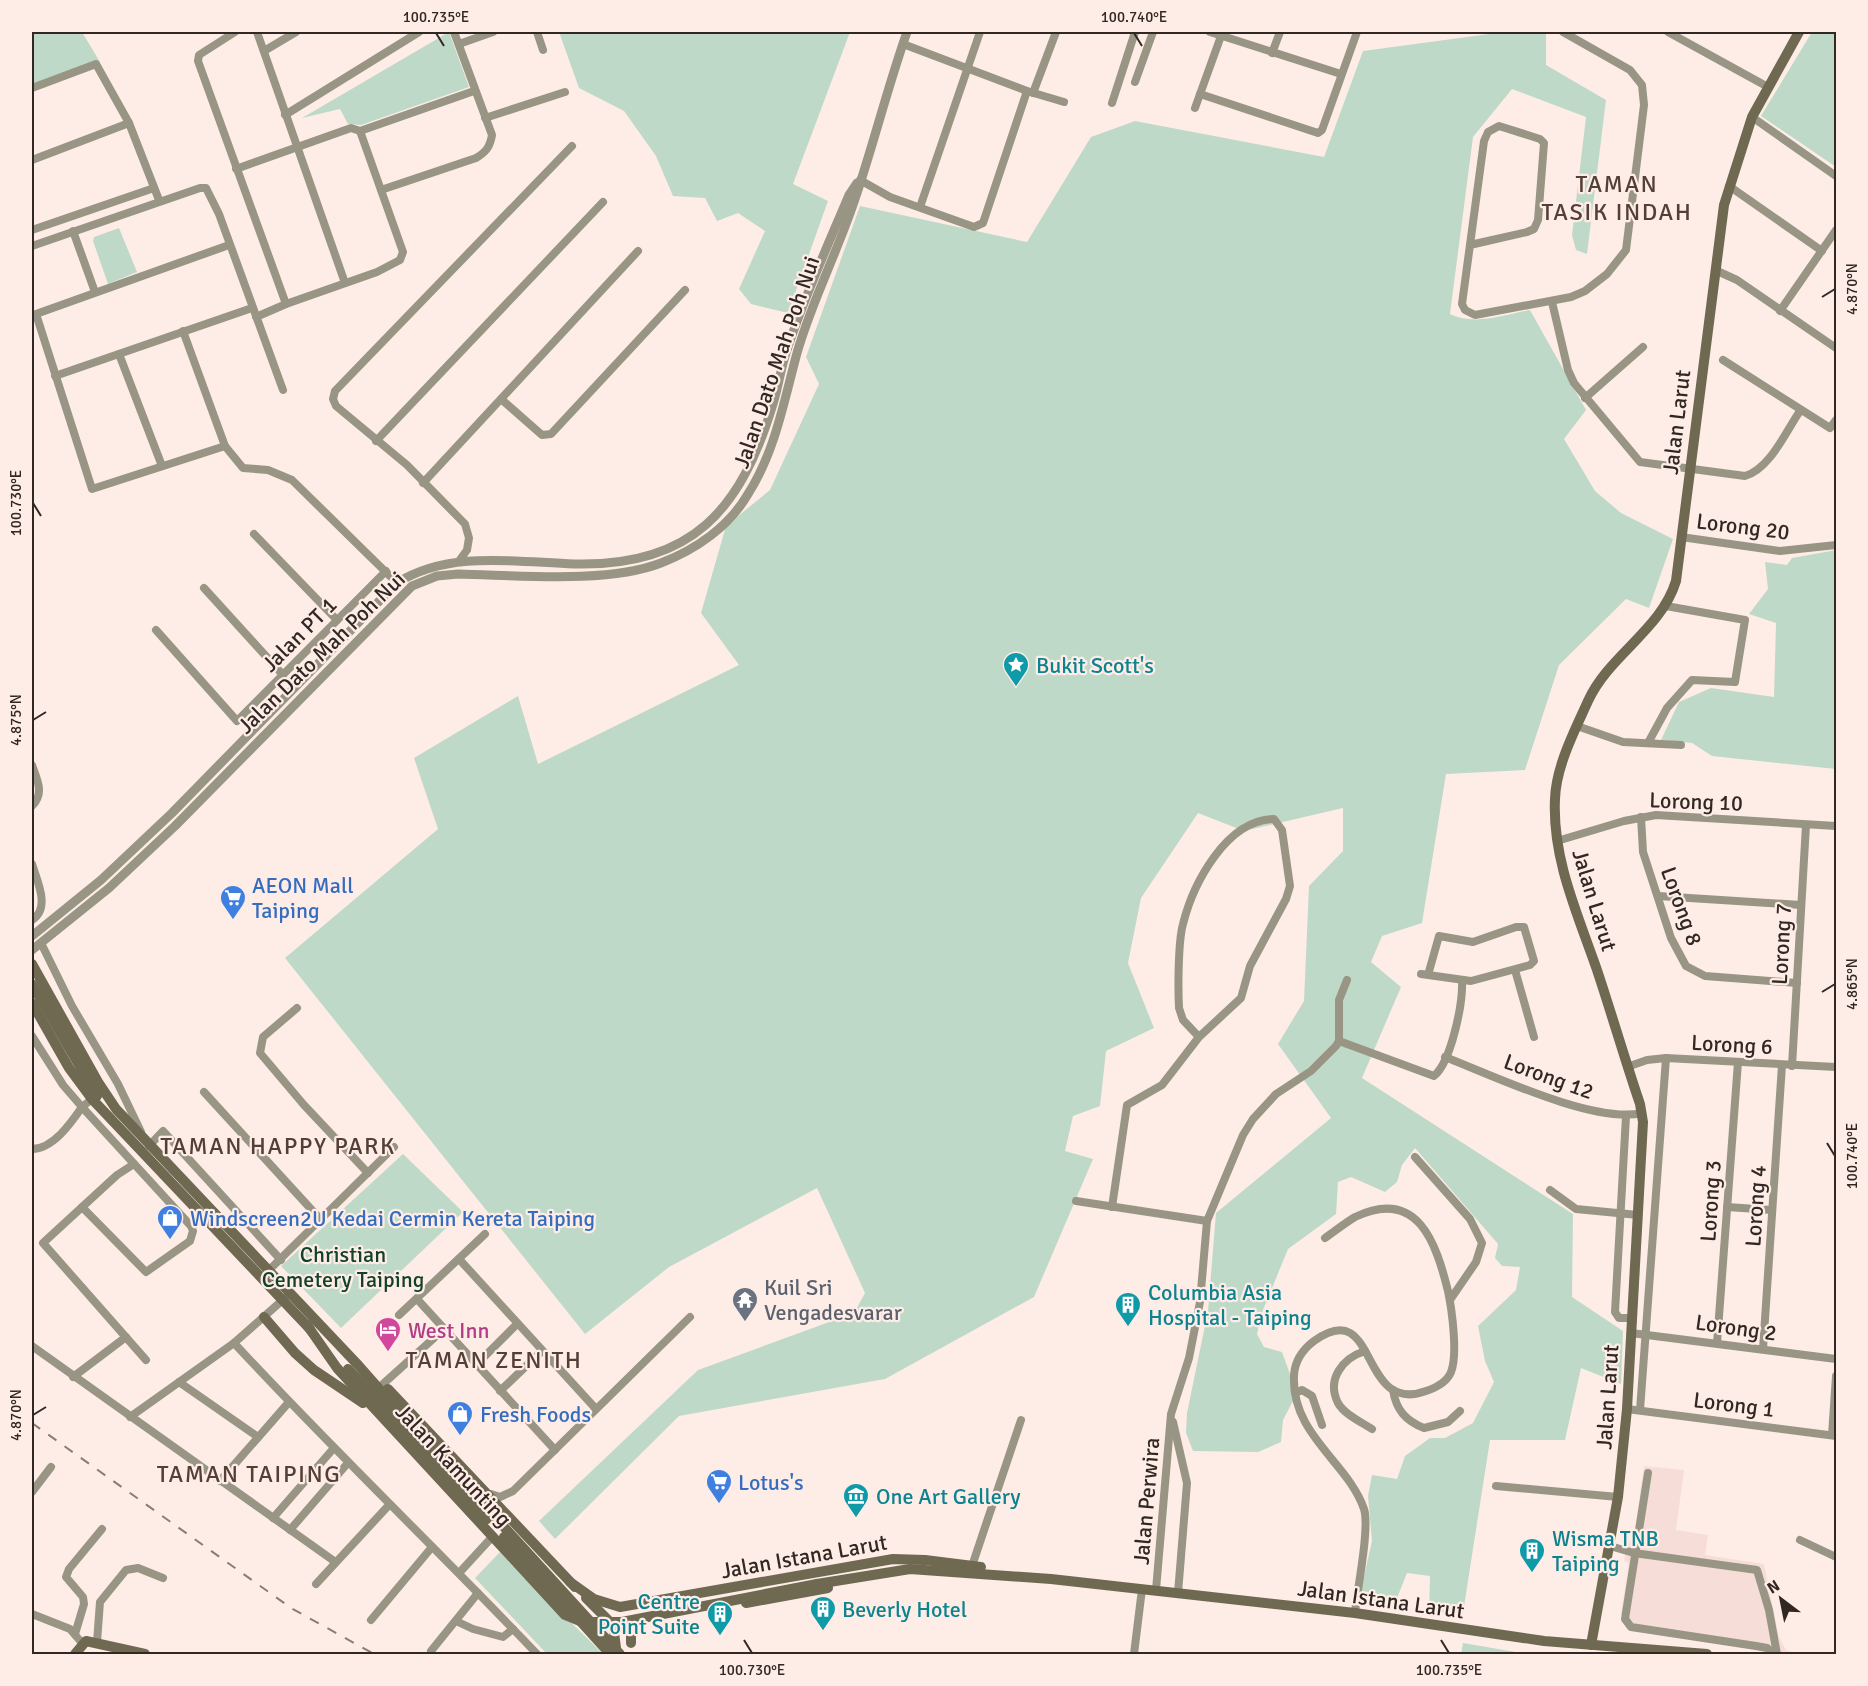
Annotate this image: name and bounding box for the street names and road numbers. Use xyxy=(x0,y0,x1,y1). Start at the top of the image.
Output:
street label: Jalan Dato Mah Poh Nui xyxy=(728,253,825,472)
street label: Jalan Larut xyxy=(1657,368,1696,476)
street label: Lorong 20 xyxy=(1695,507,1791,546)
street label: Jalan Dato Mah Poh Nui xyxy=(232,565,411,739)
street label: Jalan PT 1 xyxy=(256,591,342,677)
street label: Lorong 10 xyxy=(1649,786,1743,817)
street label: Jalan Larut xyxy=(1566,846,1623,955)
street label: Lorong 8 xyxy=(1655,863,1708,949)
street label: Lorong 7 xyxy=(1766,902,1797,986)
street label: Lorong 6 xyxy=(1690,1029,1774,1060)
street label: Lorong 12 xyxy=(1500,1048,1597,1105)
street label: Lorong 3 xyxy=(1694,1159,1727,1243)
street label: Lorong 4 xyxy=(1739,1164,1772,1248)
street label: Lorong 2 xyxy=(1694,1308,1778,1347)
street label: Jalan Larut xyxy=(1590,1343,1625,1450)
street label: Lorong 1 xyxy=(1692,1386,1776,1423)
street label: Jalan Kamunting xyxy=(390,1398,517,1532)
street label: Jalan Perwira xyxy=(1127,1436,1166,1566)
street label: Jalan Istana Larut xyxy=(719,1529,890,1584)
street label: Jalan Istana Larut xyxy=(1296,1574,1466,1625)

